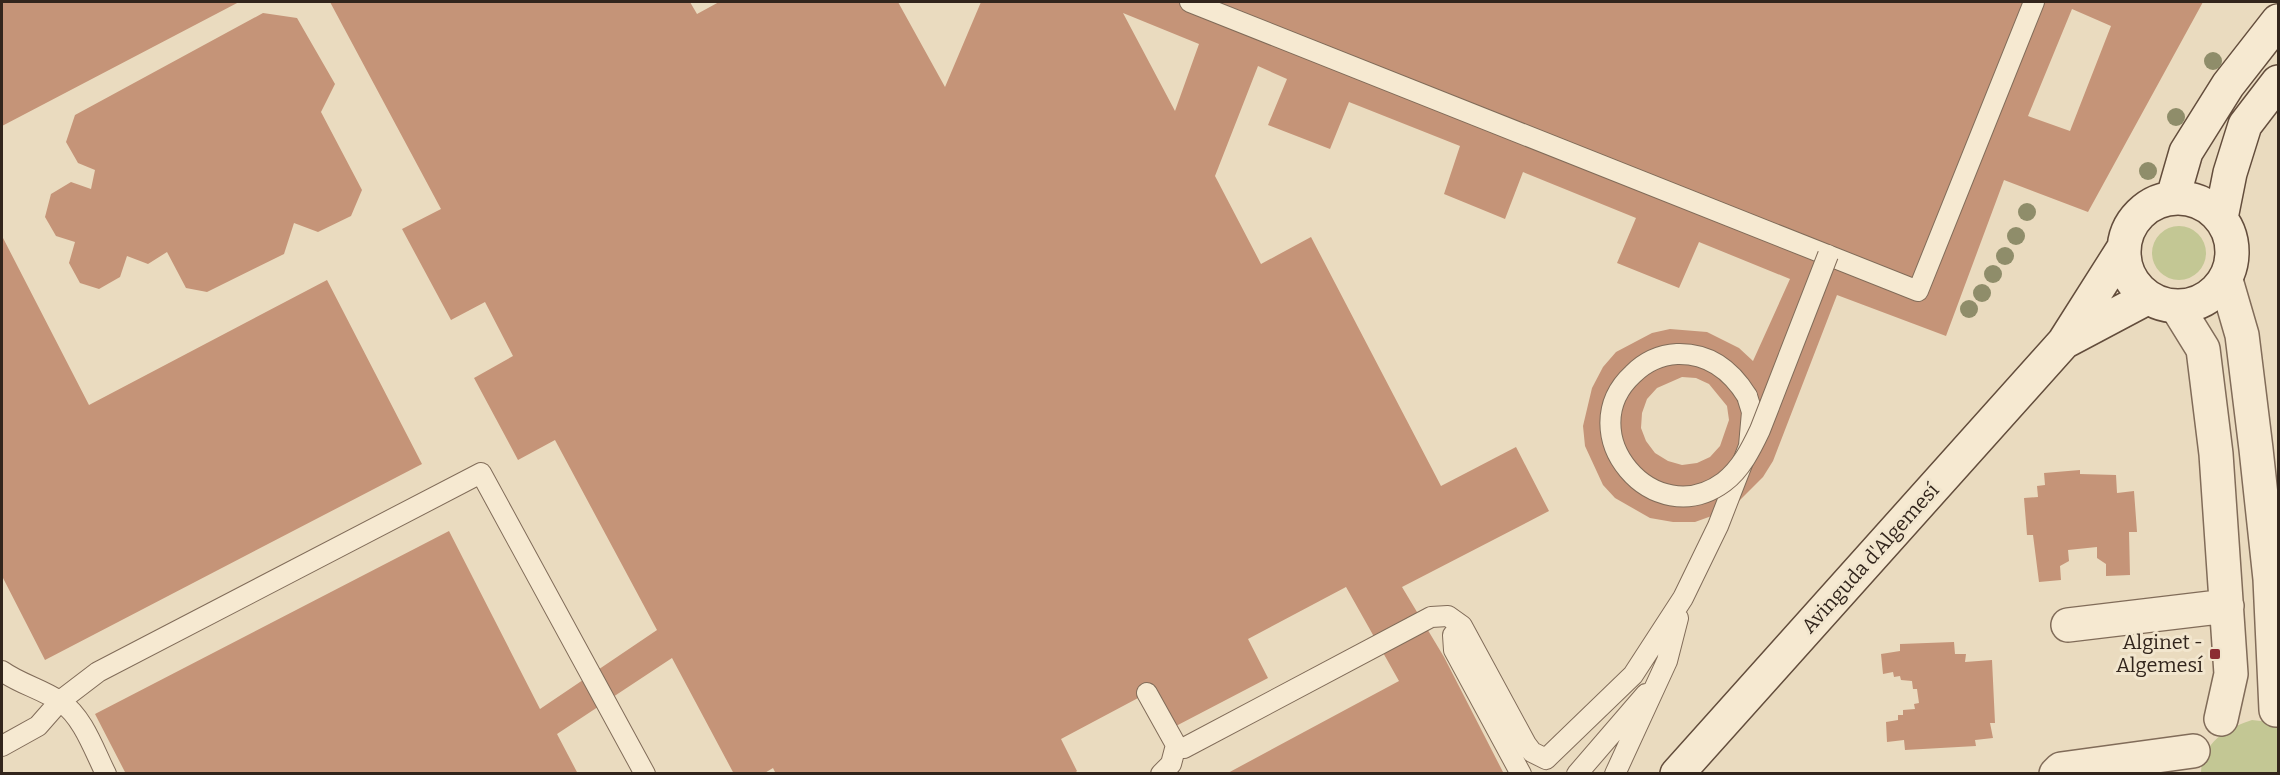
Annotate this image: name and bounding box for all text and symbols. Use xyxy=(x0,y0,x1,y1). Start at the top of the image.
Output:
street label: Avinguda d'Algemesí xyxy=(1796,478,1944,638)
place label: Alginet - Algemesí xyxy=(2116,630,2203,677)
marker: Alginet - Algemesí xyxy=(2208,647,2222,661)

